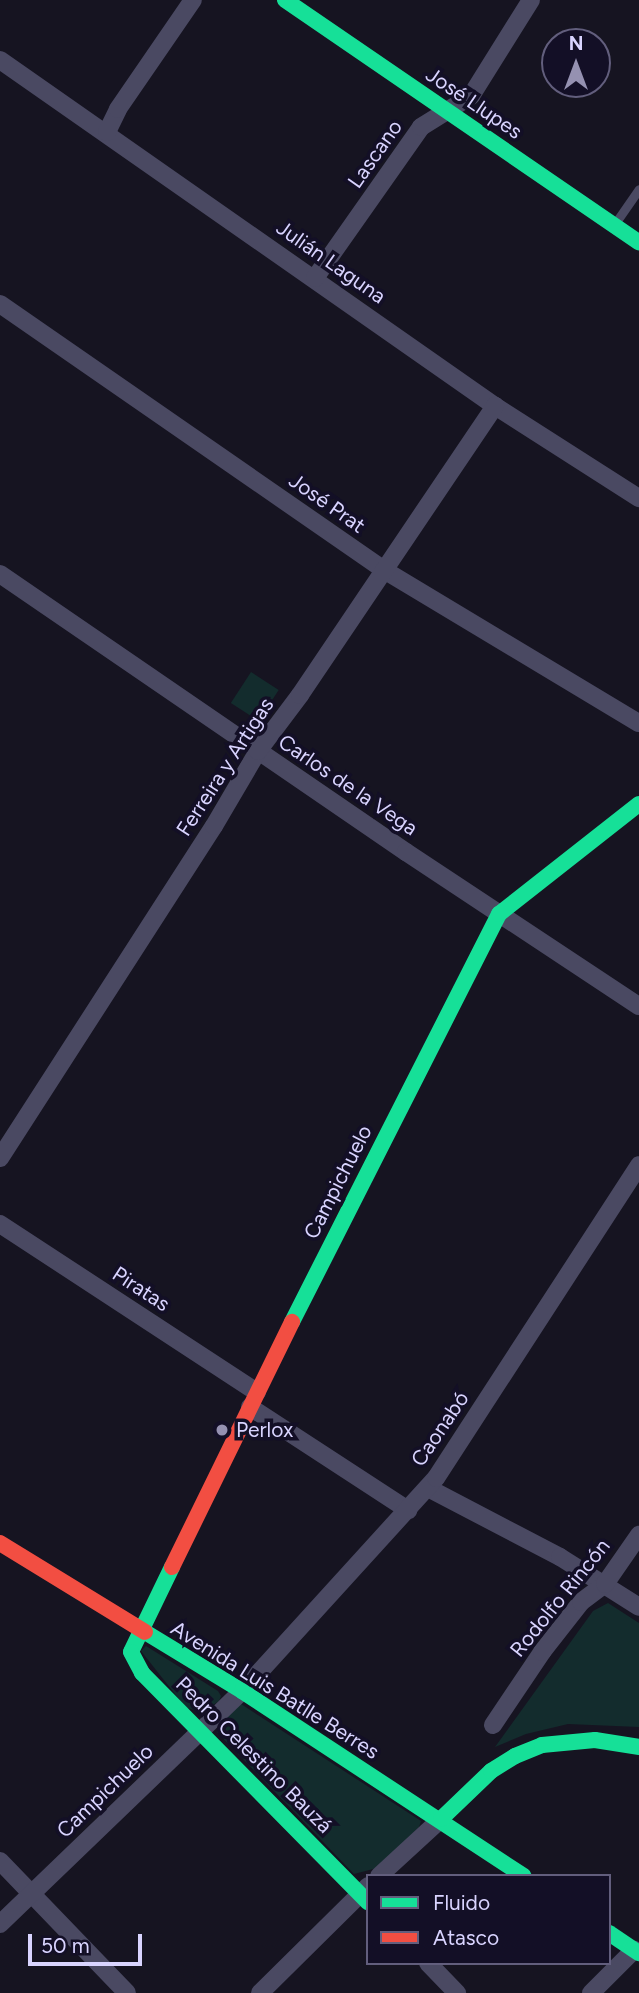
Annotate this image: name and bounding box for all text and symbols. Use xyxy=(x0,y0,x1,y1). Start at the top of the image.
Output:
north arrow xyxy=(541,28,611,98)
text: N xyxy=(569,32,583,55)
street label: José Llupes xyxy=(421,62,527,144)
street label: Lascano xyxy=(342,115,408,193)
street label: Julián Laguna xyxy=(271,215,391,309)
street label: José Prat xyxy=(284,468,370,538)
street label: Ferreira y Artigas xyxy=(171,693,279,841)
street label: Carlos de la Vega xyxy=(274,729,422,841)
street label: Campichuelo xyxy=(299,1121,377,1243)
street label: Piratas xyxy=(108,1261,174,1317)
street label: Caonabó xyxy=(406,1387,474,1471)
place label: Perlox xyxy=(236,1417,293,1443)
marker: Perlox xyxy=(214,1422,230,1438)
street label: Rodolfo Rincón xyxy=(505,1534,615,1662)
street label: Avenida Luis Batlle Berres xyxy=(166,1616,384,1764)
street label: Pedro Celestino Bauzá xyxy=(171,1672,337,1838)
street label: Campichuelo xyxy=(52,1739,158,1843)
legend xyxy=(366,1874,611,1965)
text: Fluido xyxy=(433,1890,490,1915)
scale bar xyxy=(32,1920,145,1964)
text: Atasco xyxy=(433,1925,499,1950)
text: 50 m xyxy=(41,1933,90,1958)

